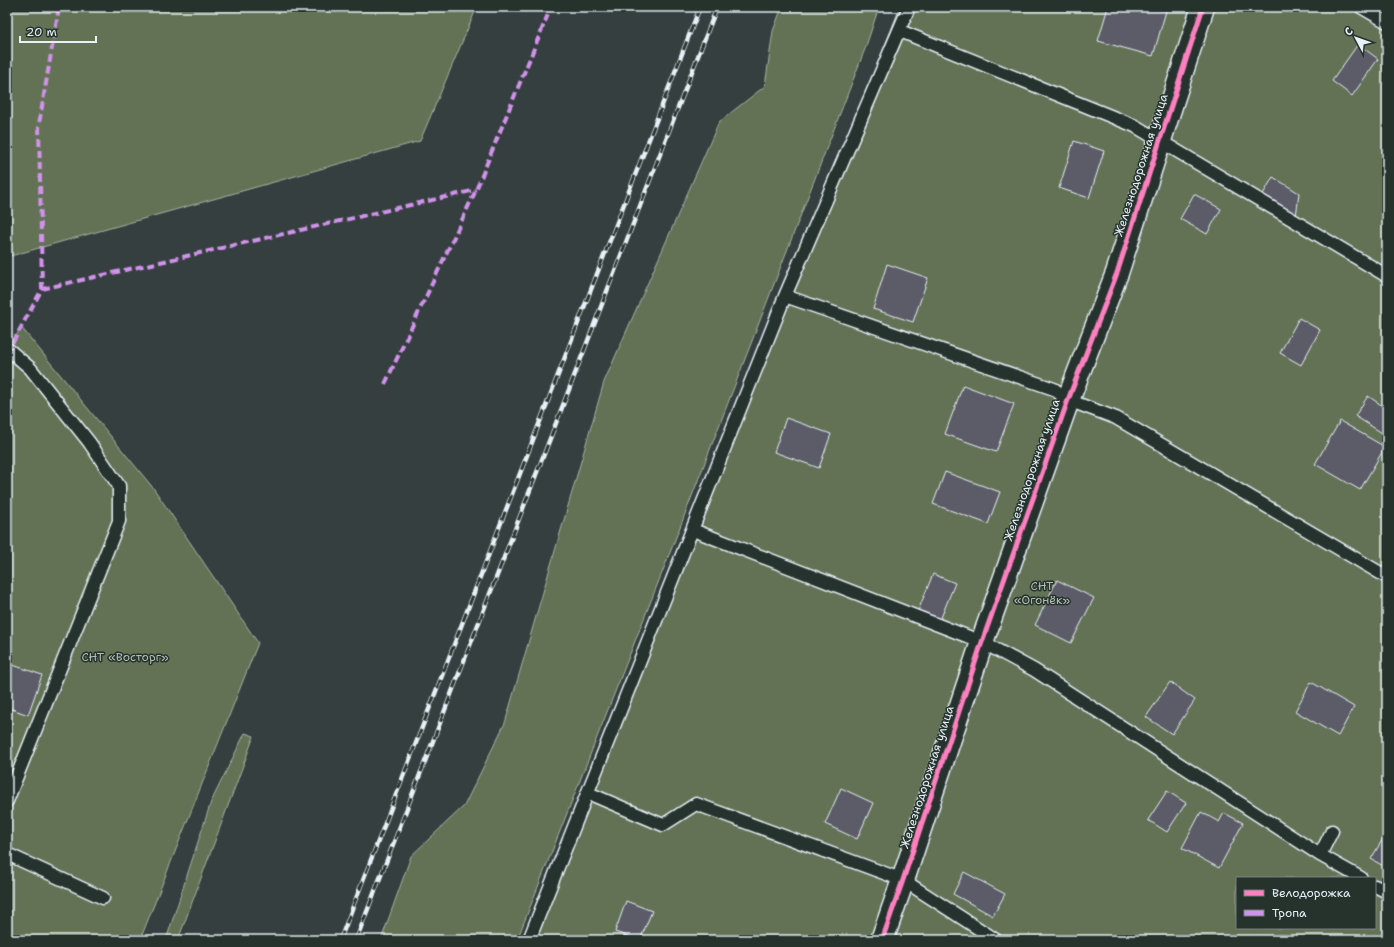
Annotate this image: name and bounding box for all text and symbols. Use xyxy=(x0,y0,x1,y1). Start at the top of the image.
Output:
scale bar xyxy=(20,18,96,44)
north arrow xyxy=(1336,18,1376,58)
text: 20 m xyxy=(26,24,57,40)
text: С xyxy=(1341,24,1357,39)
street label: Железнодорожная улица xyxy=(1110,91,1172,238)
street label: Железнодорожная улица xyxy=(1000,396,1064,543)
park label: СНТ «Огонёк» xyxy=(1014,578,1070,608)
park label: СНТ «Восторг» xyxy=(81,649,169,665)
street label: Железнодорожная улица xyxy=(896,703,958,850)
legend xyxy=(1236,877,1376,929)
text: Велодорожка xyxy=(1272,885,1351,901)
text: Тропа xyxy=(1272,905,1307,921)

